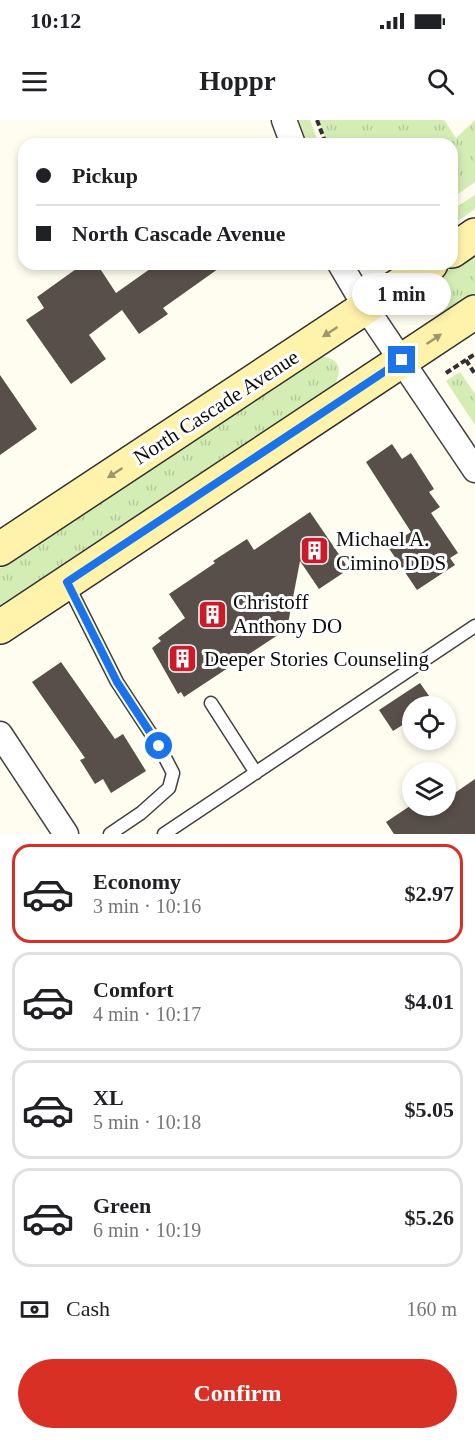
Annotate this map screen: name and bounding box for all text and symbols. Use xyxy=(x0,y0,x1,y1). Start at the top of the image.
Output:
text: 10:12 xyxy=(30,8,81,33)
icon: menu xyxy=(18,65,51,98)
icon: search xyxy=(424,65,457,98)
text: Hoppr xyxy=(199,66,276,96)
text: Pickup xyxy=(72,163,138,188)
text: North Cascade Avenue xyxy=(72,221,285,246)
callout: 1 min xyxy=(352,273,452,315)
text: 1 min xyxy=(377,283,426,305)
one-way arrow xyxy=(322,326,339,337)
one-way arrow xyxy=(426,334,442,345)
street label: North Cascade Avenue xyxy=(129,345,303,469)
route end xyxy=(388,346,415,373)
one-way arrow xyxy=(107,468,123,479)
place label: Michael A. Cimino DDS xyxy=(336,527,446,575)
building icon: Michael A. Cimino DDS xyxy=(299,535,331,567)
place label: Christoff Anthony DO xyxy=(233,590,342,638)
building icon: Christoff Anthony DO xyxy=(196,598,228,630)
building icon: Deeper Stories Counseling xyxy=(167,643,199,675)
place label: Deeper Stories Counseling xyxy=(204,647,430,671)
map controls xyxy=(402,696,456,816)
button: locate xyxy=(402,696,456,750)
route start xyxy=(145,732,172,759)
button: layers xyxy=(402,762,456,816)
icon: car xyxy=(21,867,75,921)
text: Economy xyxy=(93,869,181,894)
text: $2.97 xyxy=(405,881,454,906)
text: 3 min · 10:16 xyxy=(93,895,201,917)
icon: car xyxy=(21,975,75,1029)
text: Comfort xyxy=(93,977,174,1002)
text: $4.01 xyxy=(405,989,454,1014)
text: 4 min · 10:17 xyxy=(93,1003,201,1025)
icon: car xyxy=(21,1083,75,1137)
text: XL xyxy=(93,1085,124,1110)
text: $5.05 xyxy=(405,1097,454,1122)
text: 5 min · 10:18 xyxy=(93,1111,201,1133)
icon: car xyxy=(21,1191,75,1245)
text: Green xyxy=(93,1193,151,1218)
text: $5.26 xyxy=(405,1205,454,1230)
text: 6 min · 10:19 xyxy=(93,1219,201,1241)
icon: cash xyxy=(18,1293,51,1326)
text: Cash xyxy=(66,1296,110,1321)
text: 160 m xyxy=(406,1298,457,1320)
button: Confirm xyxy=(18,1359,457,1428)

